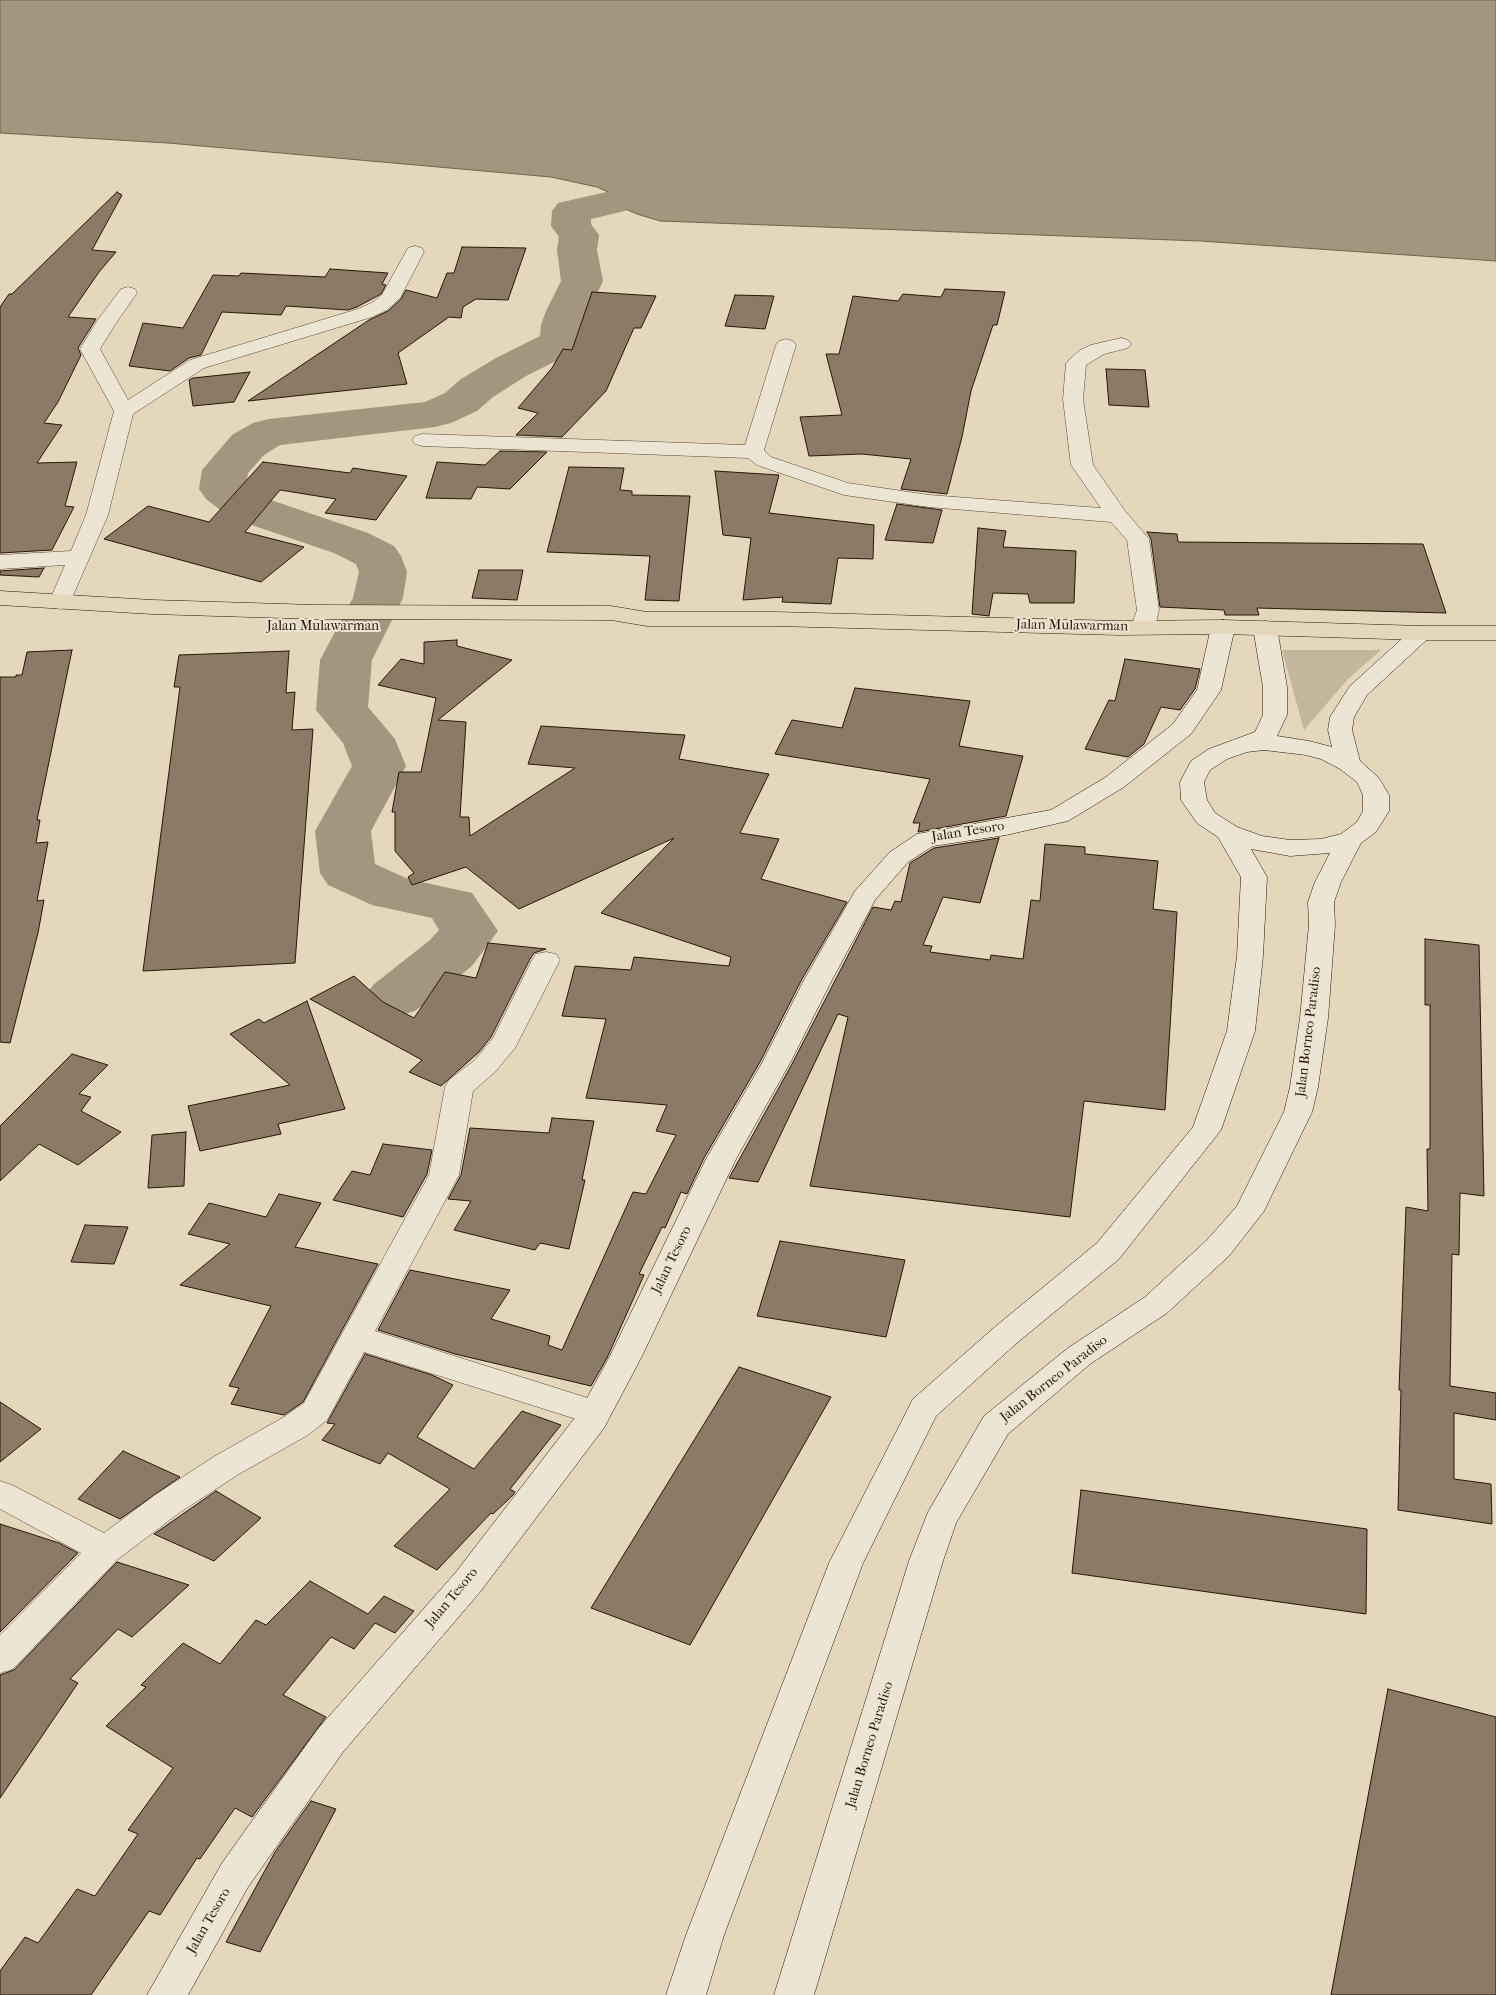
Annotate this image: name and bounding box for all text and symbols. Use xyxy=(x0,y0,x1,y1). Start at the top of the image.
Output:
street label: Jalan Mulawarman xyxy=(1016,617,1128,635)
street label: Jalan Mulawarman xyxy=(267,619,379,635)
street label: Jalan Tesoro xyxy=(931,818,1005,846)
street label: Jalan Borneo Paradiso xyxy=(1293,966,1325,1098)
street label: Jalan Tesoro xyxy=(648,1223,696,1297)
street label: Jalan Borneo Paradiso xyxy=(997,1332,1111,1426)
street label: Jalan Tesoro xyxy=(422,1565,482,1631)
street label: Jalan Borneo Paradiso xyxy=(843,1680,897,1810)
street label: Jalan Tesoro xyxy=(183,1885,235,1957)

